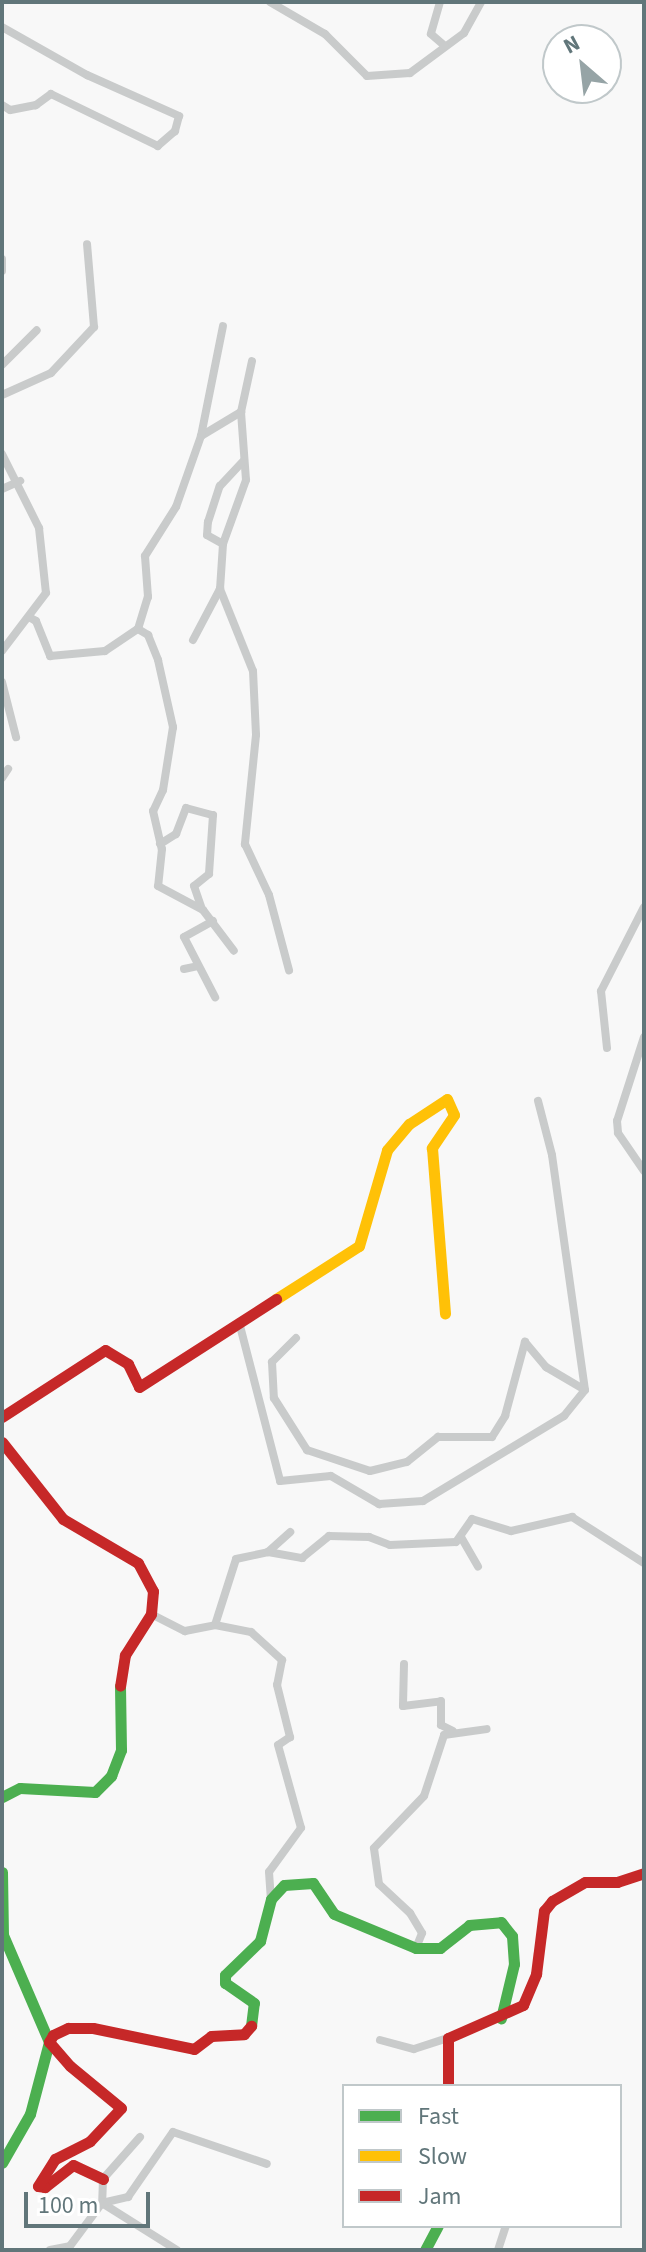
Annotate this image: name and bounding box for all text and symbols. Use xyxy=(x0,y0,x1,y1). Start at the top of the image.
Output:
north arrow xyxy=(542,24,622,104)
text: N xyxy=(558,27,586,62)
legend xyxy=(342,2084,622,2228)
text: Fast xyxy=(418,2099,459,2134)
text: Slow xyxy=(418,2139,467,2174)
scale bar xyxy=(28,2176,154,2226)
text: Jam xyxy=(418,2179,462,2214)
text: 100 m xyxy=(38,2188,98,2223)

